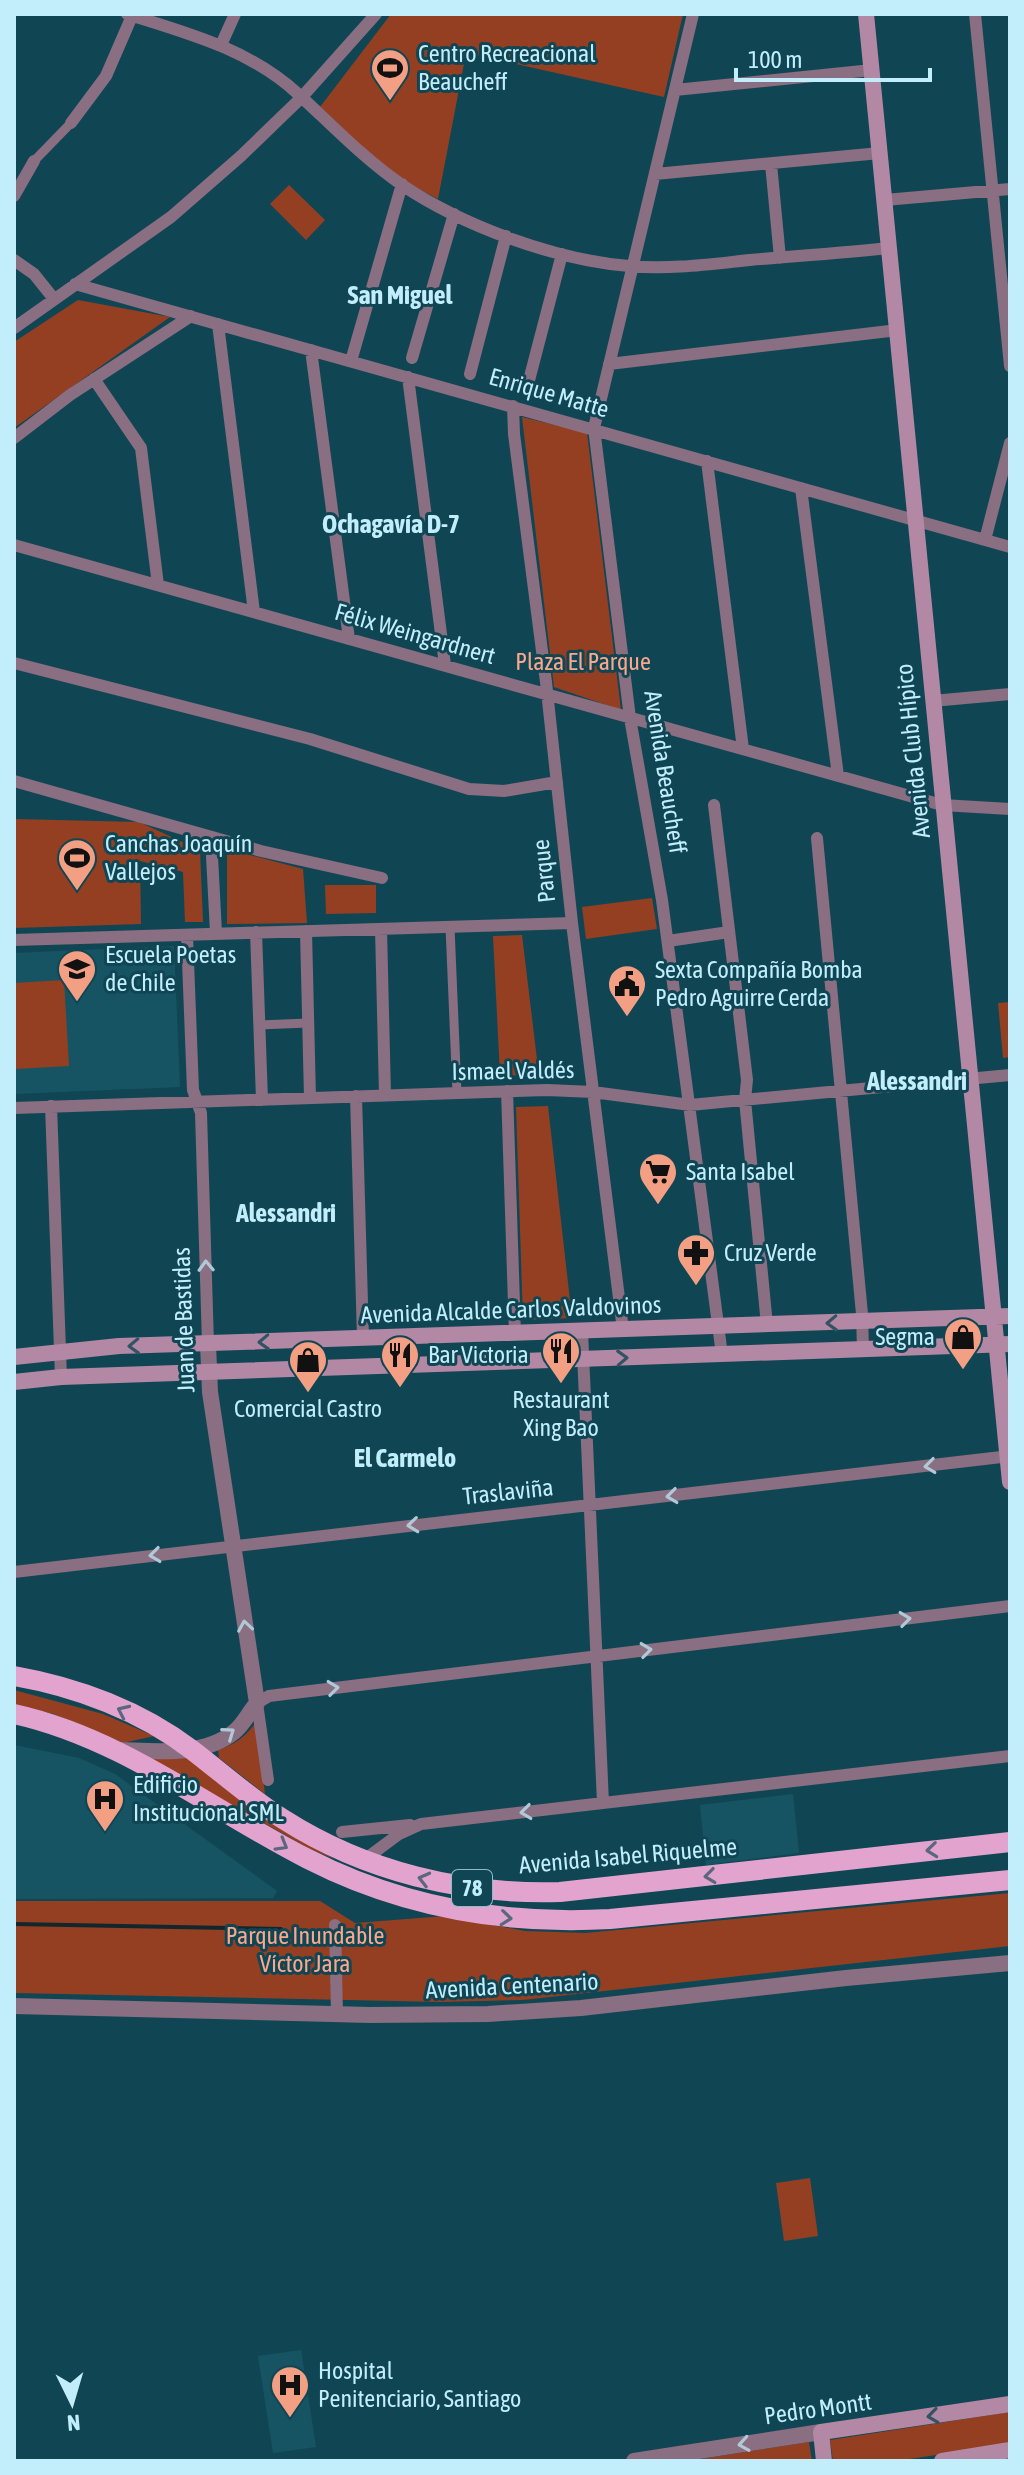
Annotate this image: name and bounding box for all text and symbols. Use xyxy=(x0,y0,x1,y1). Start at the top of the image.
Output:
scale bar xyxy=(736,32,930,82)
place label: Centro Recreacional Beaucheff xyxy=(418,40,596,95)
text: 100 m xyxy=(748,46,802,73)
sports icon: Centro Recreacional Beaucheff xyxy=(369,47,411,102)
district label: San Miguel xyxy=(347,280,454,310)
street label: Enrique Matte xyxy=(486,363,612,422)
district label: Ochagavía D-7 xyxy=(322,509,460,539)
street label: Félix Weingardnert xyxy=(332,598,498,669)
park label: Plaza El Parque xyxy=(515,648,651,675)
street label: Avenida Club Hípico xyxy=(890,663,935,840)
street label: Avenida Beaucheff xyxy=(639,688,692,855)
place label: Canchas Joaquín Vallejos xyxy=(105,830,252,885)
sports icon: Canchas Joaquín Vallejos xyxy=(56,837,98,892)
street label: Parque xyxy=(527,838,560,904)
place label: Escuela Poetas de Chile xyxy=(105,941,236,996)
school or university icon: Escuela Poetas de Chile xyxy=(56,948,98,1003)
place label: Sexta Compañía Bomba Pedro Aguirre Cerda xyxy=(655,956,863,1011)
public building icon: Sexta Compañía Bomba Pedro Aguirre Cerda xyxy=(606,963,648,1018)
street label: Ismael Valdés xyxy=(451,1056,575,1085)
district label: Alessandri xyxy=(866,1066,967,1096)
supermarket icon: Santa Isabel xyxy=(637,1151,679,1206)
place label: Santa Isabel xyxy=(686,1158,795,1185)
district label: Alessandri xyxy=(235,1198,336,1228)
pharmacy icon: Cruz Verde xyxy=(675,1232,717,1287)
place label: Cruz Verde xyxy=(724,1239,817,1266)
street label: Juan de Bastidas xyxy=(167,1247,200,1393)
one-way arrow xyxy=(198,1259,215,1272)
street label: Avenida Alcalde Carlos Valdovinos xyxy=(360,1291,662,1328)
one-way arrow xyxy=(825,1315,838,1332)
shop icon: Segma xyxy=(942,1316,984,1371)
place label: Segma xyxy=(875,1323,935,1350)
restaurant icon: Restaurant Xing Bao xyxy=(540,1330,582,1385)
one-way arrow xyxy=(257,1333,270,1351)
restaurant icon: Bar Victoria xyxy=(379,1334,421,1389)
one-way arrow xyxy=(127,1337,140,1355)
shop icon: Comercial Castro xyxy=(287,1339,329,1394)
place label: Bar Victoria xyxy=(428,1341,529,1368)
one-way arrow xyxy=(616,1350,629,1367)
place label: Restaurant Xing Bao xyxy=(512,1386,610,1441)
place label: Comercial Castro xyxy=(234,1395,382,1422)
district label: El Carmelo xyxy=(354,1443,456,1473)
one-way arrow xyxy=(923,1457,936,1474)
street label: Traslaviña xyxy=(461,1473,555,1510)
one-way arrow xyxy=(665,1487,679,1504)
one-way arrow xyxy=(406,1517,419,1534)
one-way arrow xyxy=(148,1546,162,1563)
one-way arrow xyxy=(899,1610,912,1627)
one-way arrow xyxy=(237,1619,254,1632)
one-way arrow xyxy=(640,1641,653,1658)
one-way arrow xyxy=(326,1680,340,1697)
one-way arrow xyxy=(117,1704,132,1720)
one-way arrow xyxy=(220,1728,235,1743)
place label: Edificio Institucional SML xyxy=(133,1771,284,1826)
hospital icon: Edificio Institucional SML xyxy=(84,1778,126,1833)
one-way arrow xyxy=(519,1804,532,1821)
street label: Avenida Isabel Riquelme xyxy=(518,1833,738,1878)
one-way arrow xyxy=(273,1835,288,1851)
one-way arrow xyxy=(926,1842,939,1859)
one-way arrow xyxy=(703,1867,716,1884)
road number: 78 xyxy=(452,1870,492,1906)
one-way arrow xyxy=(418,1871,432,1888)
one-way arrow xyxy=(500,1909,513,1926)
park label: Parque Inundable Víctor Jara xyxy=(226,1922,384,1977)
street label: Avenida Centenario xyxy=(425,1967,599,2004)
place label: Hospital Penitenciario, Santiago xyxy=(318,2357,521,2412)
north arrow xyxy=(32,2363,112,2443)
hospital icon: Hospital Penitenciario, Santiago xyxy=(269,2364,311,2419)
street label: Pedro Montt xyxy=(762,2388,873,2429)
one-way arrow xyxy=(926,2407,940,2424)
text: N xyxy=(66,2409,81,2436)
one-way arrow xyxy=(737,2435,751,2452)

